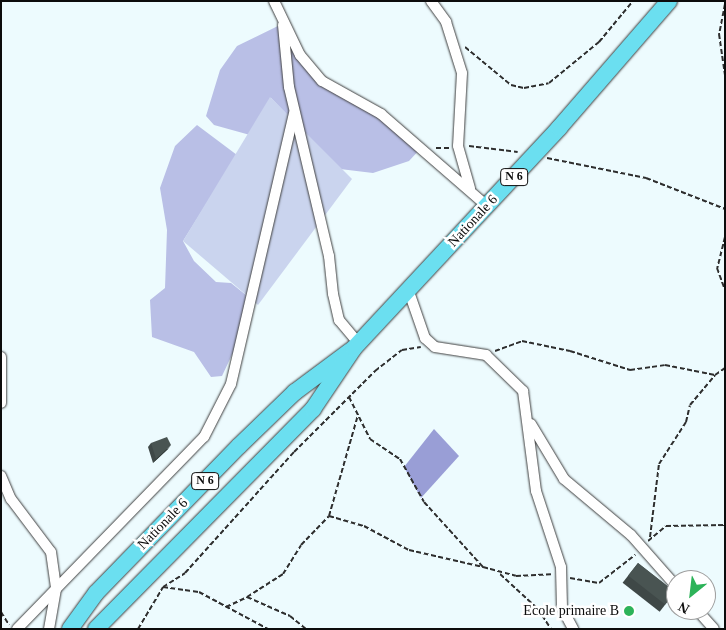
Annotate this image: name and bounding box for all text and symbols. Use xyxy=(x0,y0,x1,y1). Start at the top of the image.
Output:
road number: N 6 xyxy=(499,168,529,186)
street label: Nationale 6 xyxy=(445,192,501,250)
road number: N 6 xyxy=(190,472,220,491)
street label: Nationale 6 xyxy=(134,495,192,553)
north arrow xyxy=(666,570,716,620)
text: N xyxy=(676,599,692,617)
place label: Ecole primaire B xyxy=(523,603,619,619)
marker: Ecole primaire B xyxy=(623,605,635,617)

